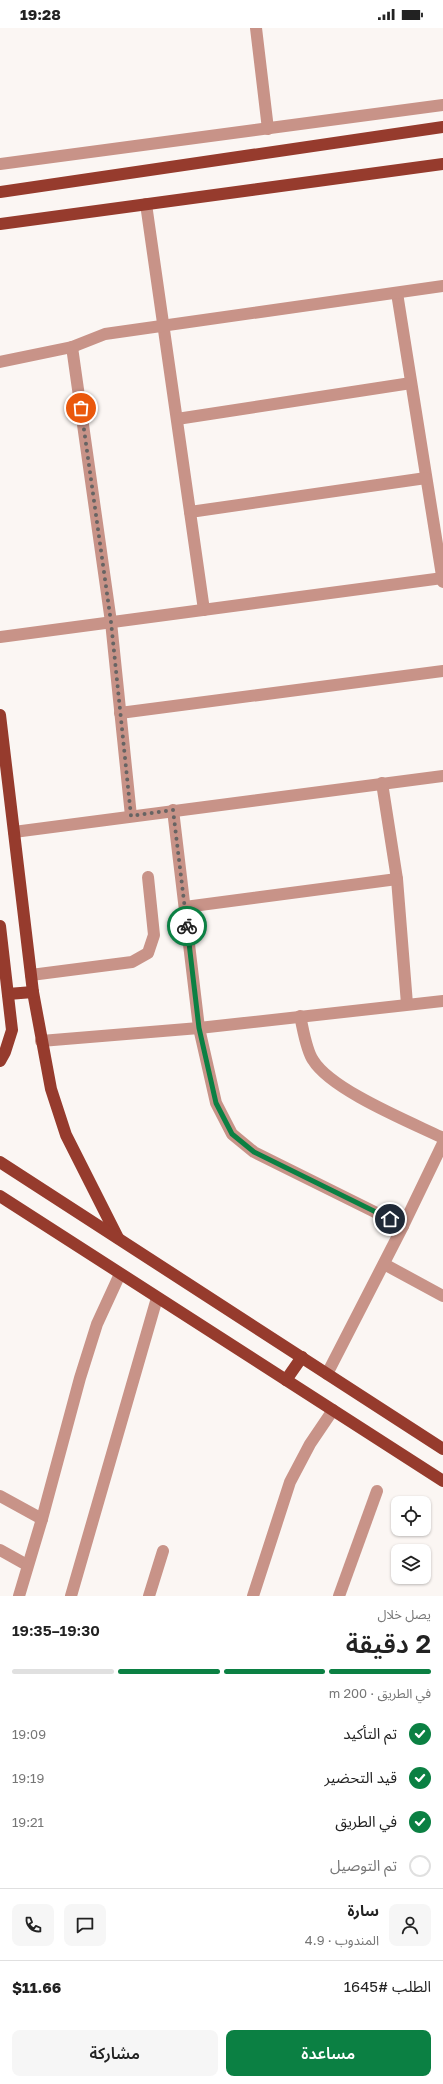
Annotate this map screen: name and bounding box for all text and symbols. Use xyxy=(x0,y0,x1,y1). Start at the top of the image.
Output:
text: 19:28 xyxy=(20,5,61,23)
pin xyxy=(64,391,98,425)
icon: bag xyxy=(70,397,92,419)
courier xyxy=(167,906,207,946)
icon: bike xyxy=(176,915,198,937)
pin xyxy=(373,1202,407,1236)
icon: home xyxy=(379,1208,401,1230)
map controls xyxy=(391,1496,431,1584)
button: locate xyxy=(391,1496,431,1536)
button: layers xyxy=(391,1544,431,1584)
text: يصل خلال xyxy=(378,1606,431,1622)
text: 19:30–19:35 xyxy=(12,1621,100,1639)
text: 2 دقيقة xyxy=(346,1628,431,1659)
text: في الطريق · 200 m xyxy=(329,1685,431,1701)
icon: check xyxy=(409,1723,431,1745)
text: تم التأكيد xyxy=(343,1724,397,1742)
text: 19:09 xyxy=(12,1726,46,1742)
icon: check xyxy=(409,1767,431,1789)
text: قيد التحضير xyxy=(325,1768,397,1786)
text: 19:19 xyxy=(12,1770,44,1786)
icon: check xyxy=(409,1811,431,1833)
text: في الطريق xyxy=(335,1812,397,1830)
text: 19:21 xyxy=(12,1814,44,1830)
text: تم التوصيل xyxy=(330,1856,397,1874)
text: سارة xyxy=(347,1901,379,1919)
button: phone xyxy=(12,1904,54,1946)
button: chat xyxy=(64,1904,106,1946)
button: person xyxy=(389,1904,431,1946)
text: المندوب · 4.9 xyxy=(305,1932,379,1948)
text: الطلب #1645 xyxy=(344,1977,431,1995)
text: $11.66 xyxy=(12,1978,61,1996)
button: مشاركة xyxy=(12,2030,218,2076)
button: مساعدة xyxy=(226,2030,431,2076)

